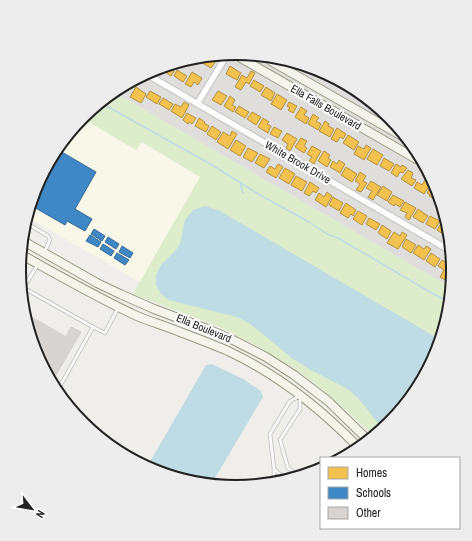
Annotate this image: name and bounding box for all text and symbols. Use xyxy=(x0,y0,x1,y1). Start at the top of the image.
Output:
street label: Ella Falls Boulevard xyxy=(288,81,364,133)
street label: White Brook Drive xyxy=(263,138,333,186)
street label: Ella Boulevard xyxy=(174,311,234,345)
legend xyxy=(320,457,460,529)
text: Homes xyxy=(356,465,387,481)
text: Schools xyxy=(356,485,391,501)
north arrow xyxy=(12,489,52,529)
text: Other xyxy=(356,505,381,521)
text: N xyxy=(33,508,48,521)

